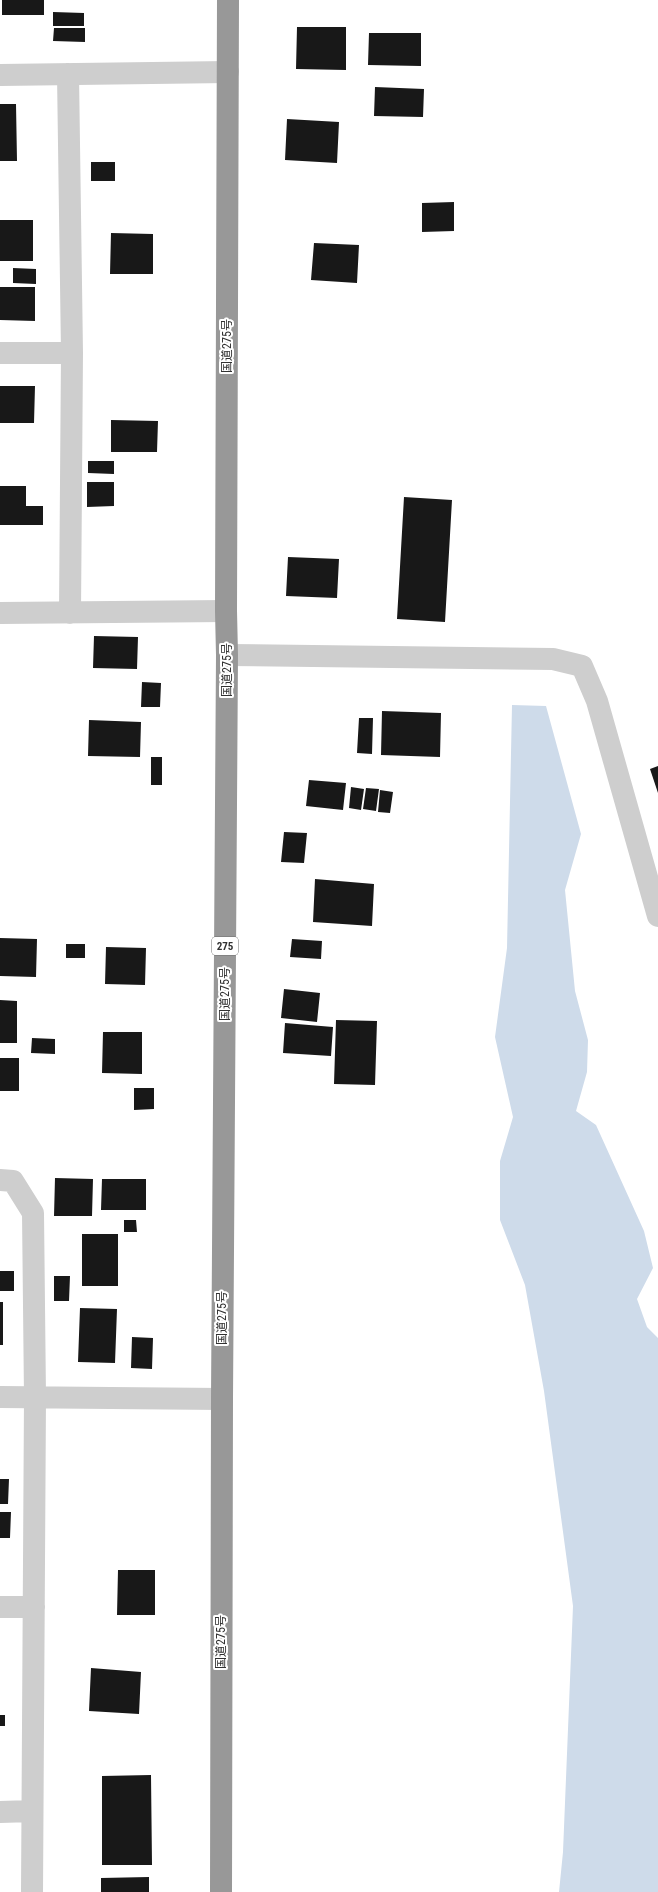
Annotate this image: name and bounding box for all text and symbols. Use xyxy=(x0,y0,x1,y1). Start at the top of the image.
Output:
street label: 国道275号 xyxy=(220,319,234,373)
street label: 国道275号 xyxy=(220,643,234,697)
road number: 275 xyxy=(212,937,238,955)
street label: 国道275号 xyxy=(218,967,232,1021)
street label: 国道275号 xyxy=(215,1291,229,1345)
street label: 国道275号 xyxy=(214,1615,228,1669)

